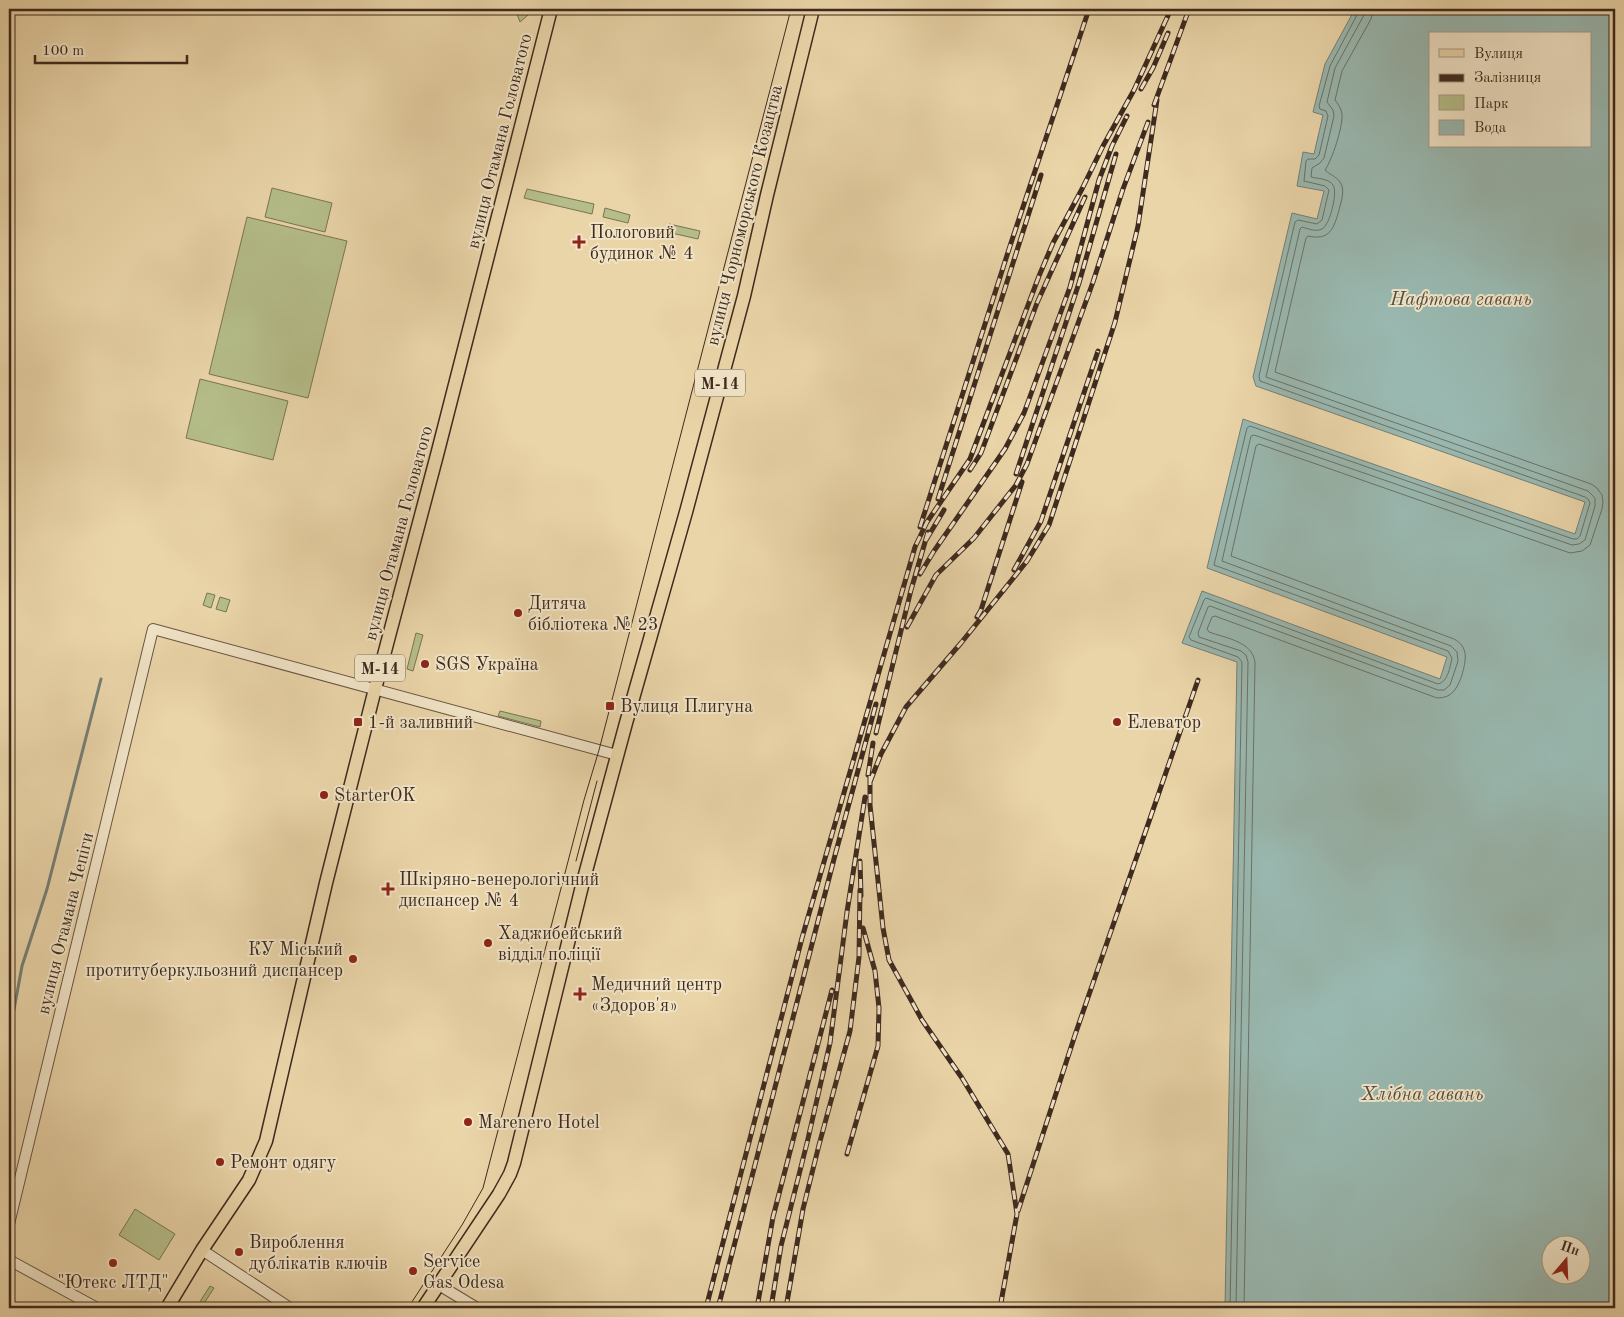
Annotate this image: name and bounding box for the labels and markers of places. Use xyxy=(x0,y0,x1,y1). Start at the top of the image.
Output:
place label: Пологовий будинок № 4 xyxy=(590,224,694,263)
marker: Пологовий будинок № 4 xyxy=(572,235,586,249)
place label: Дитяча бібліотека № 23 xyxy=(528,595,658,634)
marker: Дитяча бібліотека № 23 xyxy=(512,607,524,619)
place label: SGS Україна xyxy=(435,656,539,674)
marker: SGS Україна xyxy=(419,658,431,670)
place label: Вулиця Плигуна xyxy=(620,698,753,716)
marker: Вулиця Плигуна xyxy=(604,700,616,712)
place label: 1-й заливний xyxy=(368,714,473,732)
place label: Елеватор xyxy=(1127,714,1201,732)
marker: 1-й заливний xyxy=(352,716,364,728)
marker: Елеватор xyxy=(1111,716,1123,728)
place label: StarterOK xyxy=(334,787,416,805)
marker: StarterOK xyxy=(318,789,330,801)
place label: Шкіряно-венерологічний диспансер № 4 xyxy=(399,871,599,910)
marker: Шкіряно-венерологічний диспансер № 4 xyxy=(381,882,395,896)
place label: Хаджибейський відділ поліції xyxy=(498,925,622,964)
marker: Хаджибейський відділ поліції xyxy=(482,937,494,949)
place label: КУ Міський протитуберкульозний диспансер xyxy=(86,941,343,980)
marker: КУ Міський протитуберкульозний диспансер xyxy=(347,953,359,965)
place label: Медичний центр «Здоров'я» xyxy=(591,976,722,1015)
marker: Медичний центр «Здоров'я» xyxy=(573,987,587,1001)
place label: Marenero Hotel xyxy=(478,1114,600,1132)
marker: Marenero Hotel xyxy=(462,1116,474,1128)
place label: Ремонт одягу xyxy=(230,1154,337,1172)
marker: Ремонт одягу xyxy=(214,1156,226,1168)
place label: Вироблення дублікатів ключів xyxy=(249,1234,388,1273)
marker: Вироблення дублікатів ключів xyxy=(233,1246,245,1258)
place label: Service Gas Odesa xyxy=(423,1253,505,1292)
marker: "Ютекс ЛТД" xyxy=(107,1257,119,1269)
marker: Service Gas Odesa xyxy=(407,1265,419,1277)
place label: "Ютекс ЛТД" xyxy=(57,1274,169,1292)

